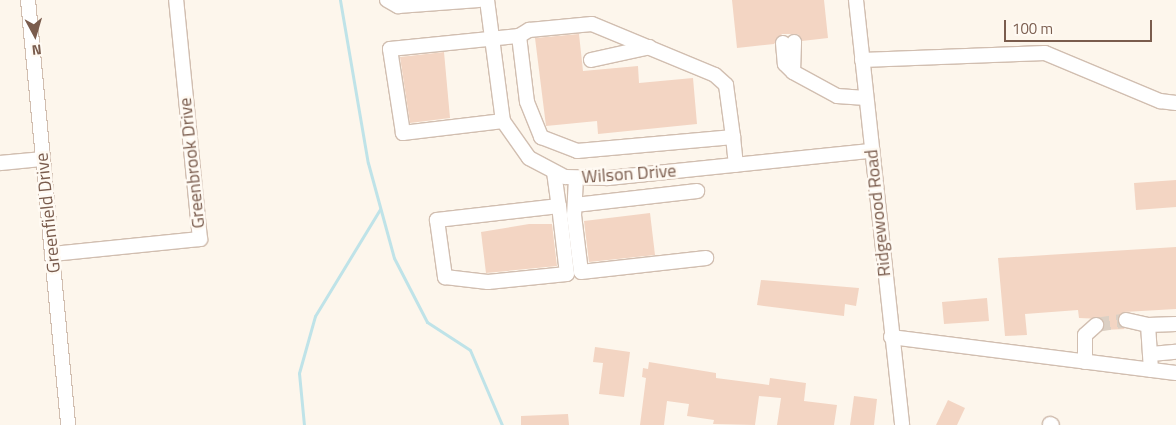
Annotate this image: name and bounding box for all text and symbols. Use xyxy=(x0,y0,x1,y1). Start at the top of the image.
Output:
north arrow xyxy=(10,10,60,60)
scale bar xyxy=(1006,10,1154,42)
text: 100 m xyxy=(1012,17,1053,40)
text: N xyxy=(31,39,43,61)
street label: Greenbrook Drive xyxy=(174,97,210,229)
street label: Ridgewood Road xyxy=(861,148,895,278)
street label: Greenfield Drive xyxy=(31,152,65,274)
street label: Wilson Drive xyxy=(581,160,677,188)

